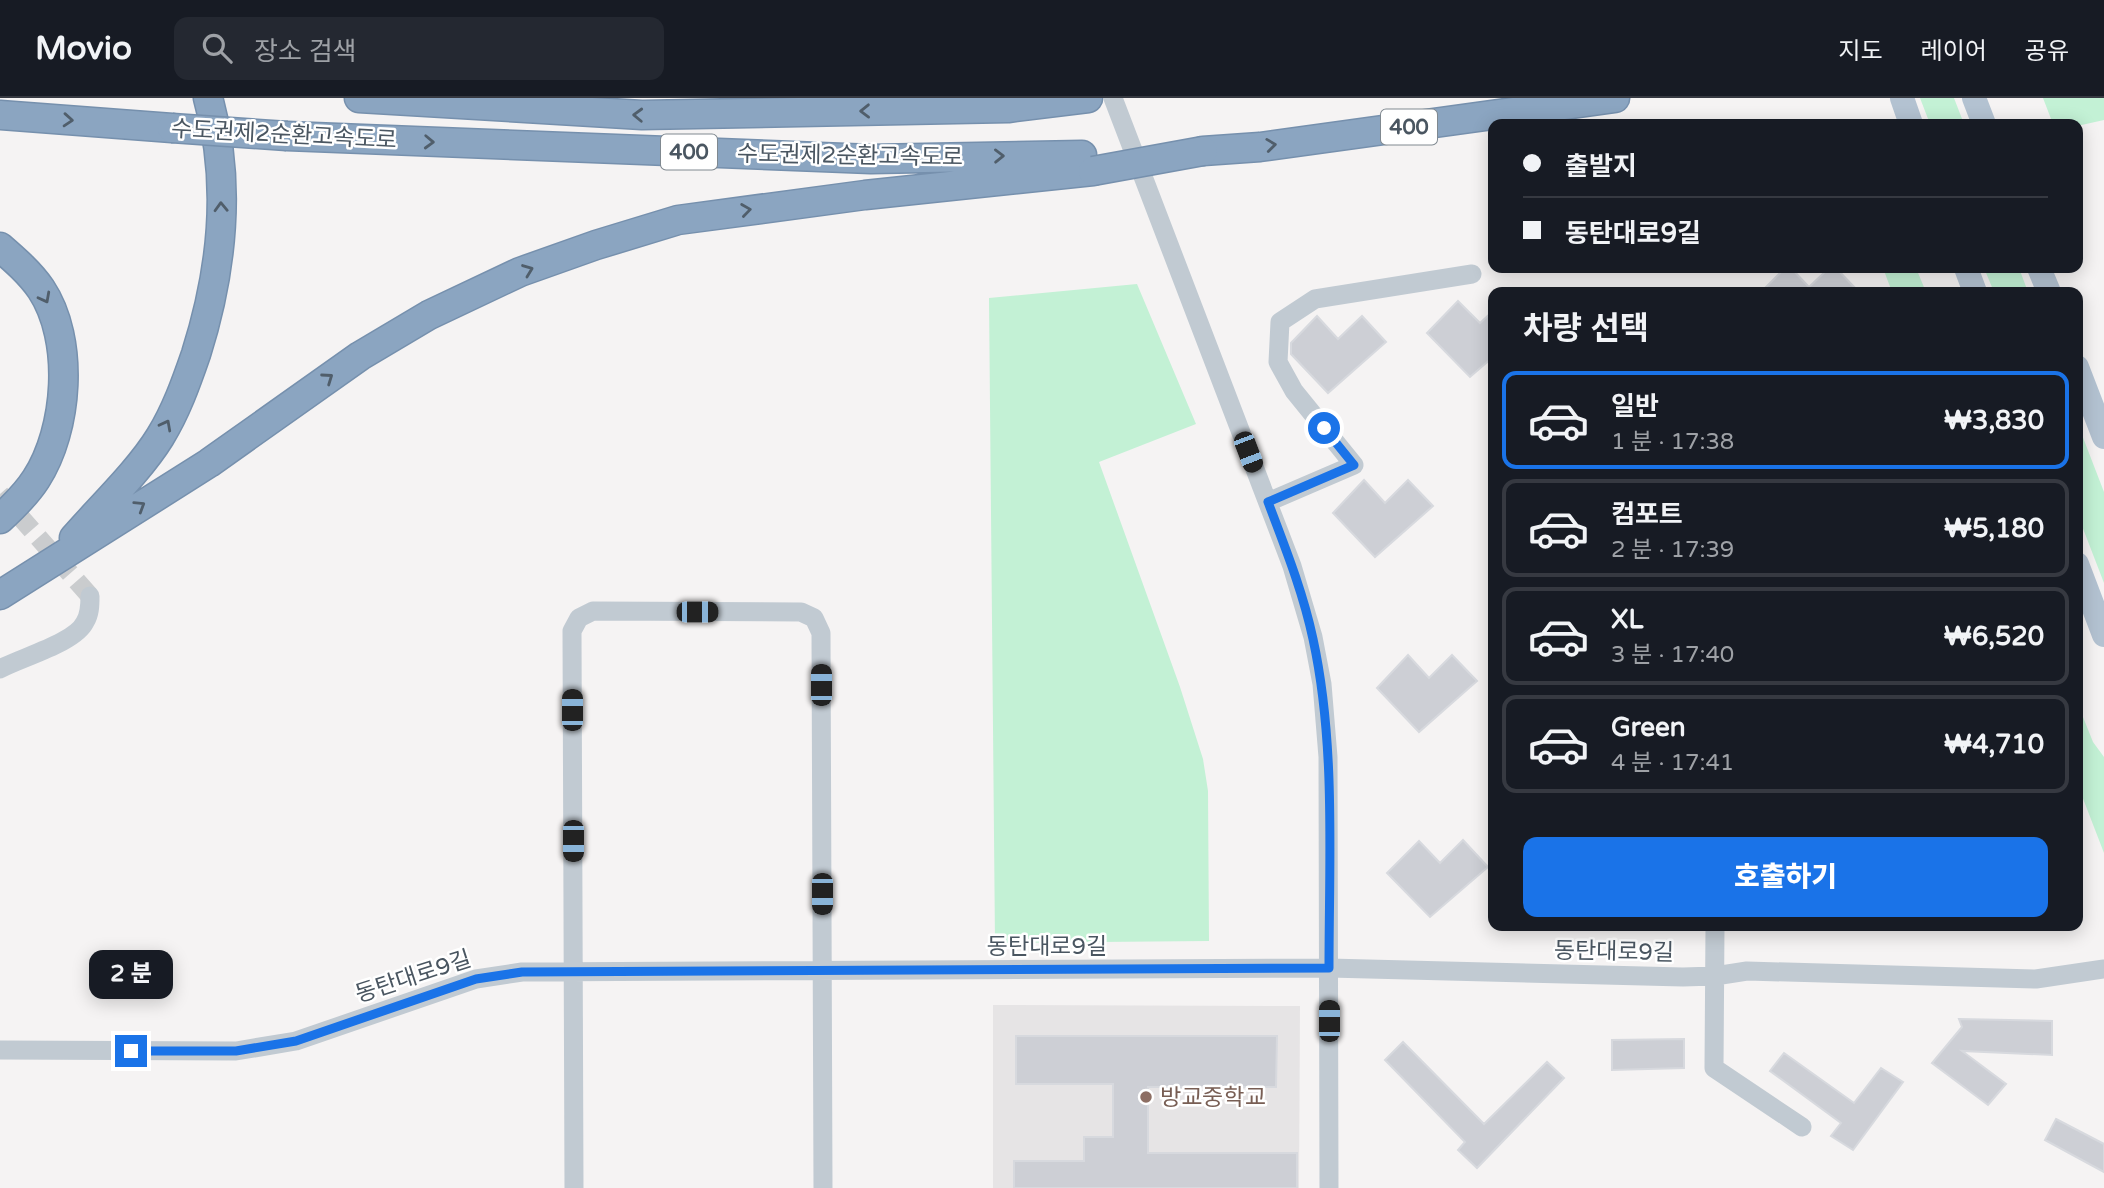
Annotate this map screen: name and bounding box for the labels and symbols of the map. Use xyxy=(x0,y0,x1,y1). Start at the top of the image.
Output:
one-way arrow xyxy=(859,103,870,119)
one-way arrow xyxy=(632,107,643,122)
road number: 400 xyxy=(1381,110,1437,144)
one-way arrow xyxy=(63,112,74,127)
street label: 수도권제2순환고속도로 xyxy=(170,115,398,155)
one-way arrow xyxy=(423,134,434,149)
road number: 400 xyxy=(661,134,717,170)
one-way arrow xyxy=(1265,138,1277,153)
street label: 수도권제2순환고속도로 xyxy=(737,140,963,172)
one-way arrow xyxy=(993,149,1004,164)
one-way arrow xyxy=(214,201,229,212)
one-way arrow xyxy=(740,203,752,218)
one-way arrow xyxy=(521,264,533,278)
one-way arrow xyxy=(36,291,50,303)
one-way arrow xyxy=(320,374,333,386)
route start xyxy=(1308,412,1340,444)
one-way arrow xyxy=(158,420,172,432)
car xyxy=(1231,429,1266,475)
one-way arrow xyxy=(133,502,146,515)
car xyxy=(677,602,719,623)
car xyxy=(811,664,832,706)
car xyxy=(562,689,583,731)
car xyxy=(563,820,584,862)
car xyxy=(812,873,833,915)
street label: 동탄대로9길 xyxy=(987,933,1107,961)
street label: 동탄대로9길 xyxy=(1554,937,1674,967)
street label: 동탄대로9길 xyxy=(352,945,475,1009)
callout: 2 분 xyxy=(89,950,173,998)
car xyxy=(1319,1000,1340,1042)
route end xyxy=(115,1035,147,1067)
place label: 방교중학교 xyxy=(1160,1084,1266,1112)
marker: 방교중학교 xyxy=(1138,1089,1154,1105)

